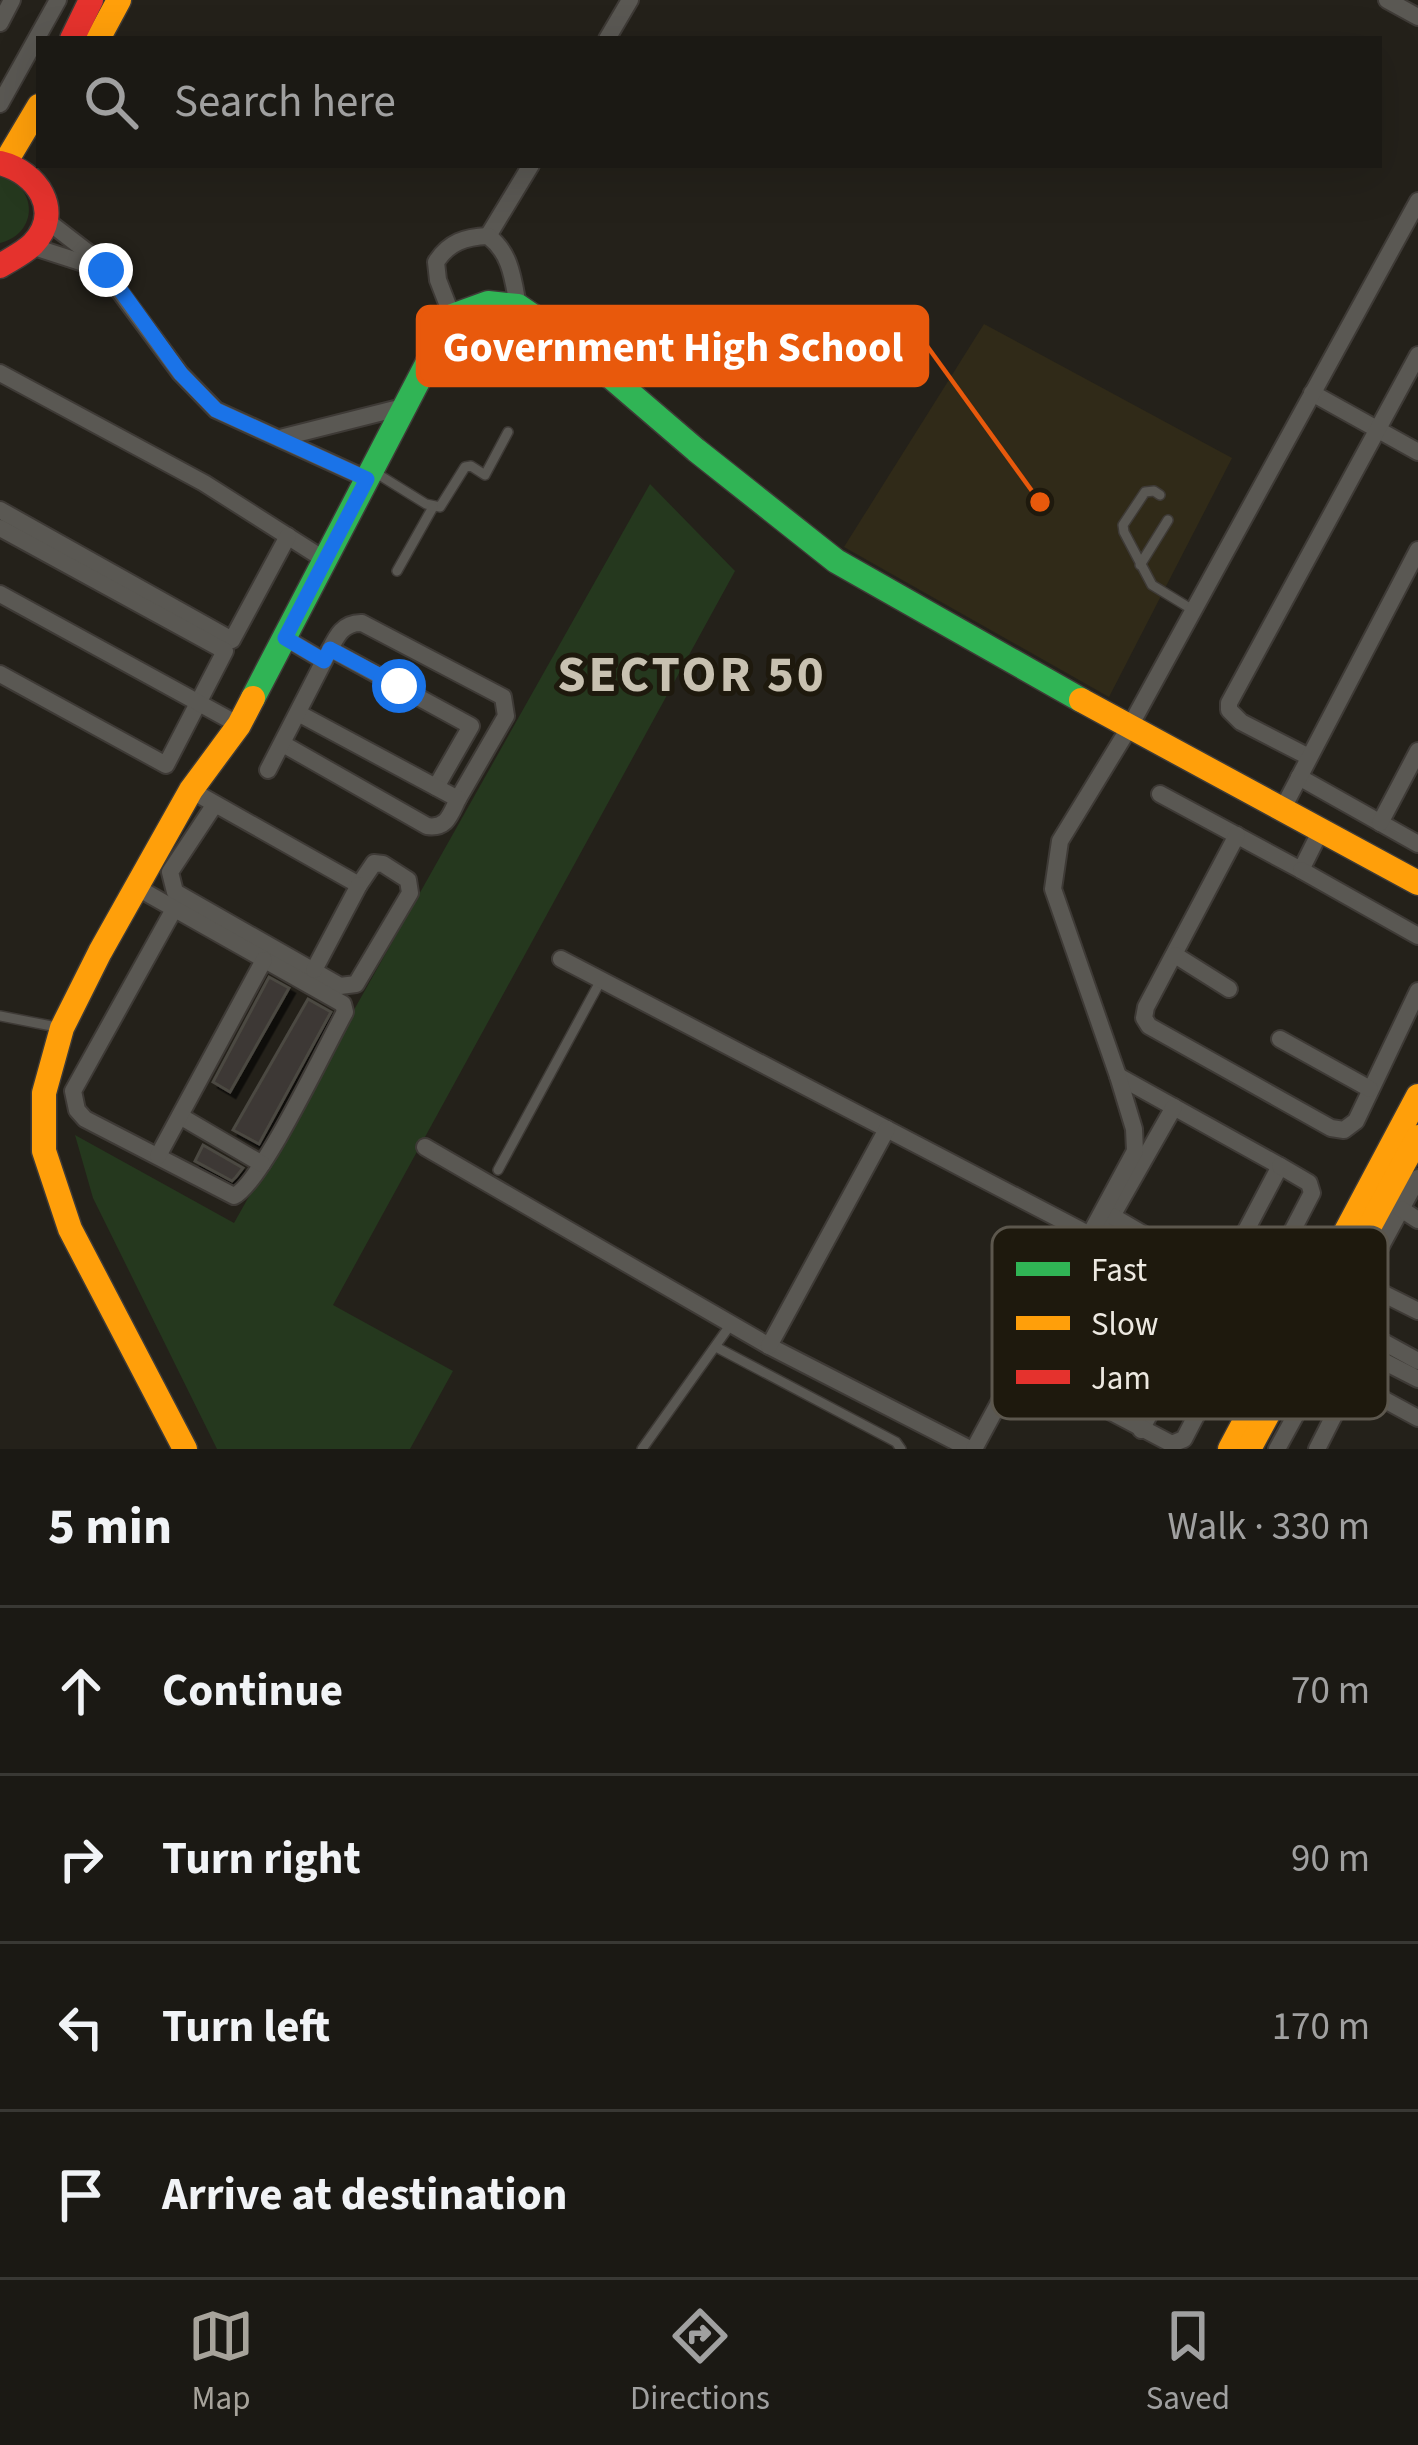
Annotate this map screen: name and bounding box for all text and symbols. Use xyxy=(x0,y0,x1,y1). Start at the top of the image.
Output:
search box xyxy=(36,36,1382,168)
icon: search xyxy=(78,69,144,135)
text: Search here xyxy=(174,70,396,134)
route end xyxy=(79,243,133,297)
callout: Government High School xyxy=(418,307,927,385)
text: Government High School xyxy=(443,318,903,378)
district label: SECTOR 50 xyxy=(557,639,827,711)
route start xyxy=(372,659,426,713)
legend xyxy=(992,1227,1388,1419)
text: Fast xyxy=(1091,1247,1147,1294)
text: Slow xyxy=(1091,1301,1159,1348)
text: Jam xyxy=(1091,1355,1151,1402)
text: 5 min xyxy=(48,1491,172,1563)
text: Walk · 330 m xyxy=(1167,1499,1370,1555)
icon: ahead xyxy=(48,1658,114,1724)
text: Continue xyxy=(162,1659,343,1723)
text: 70 m xyxy=(1291,1663,1370,1719)
icon: right xyxy=(48,1826,114,1892)
text: Turn right xyxy=(162,1827,361,1891)
text: 90 m xyxy=(1291,1831,1370,1887)
icon: left xyxy=(48,1994,114,2060)
text: Turn left xyxy=(162,1995,330,2059)
text: 170 m xyxy=(1272,1999,1370,2055)
icon: arrive xyxy=(48,2162,114,2228)
text: Arrive at destination xyxy=(162,2163,567,2227)
tab: Map xyxy=(188,2303,254,2422)
tab: Directions xyxy=(630,2303,770,2422)
tab: Saved xyxy=(1146,2303,1230,2422)

